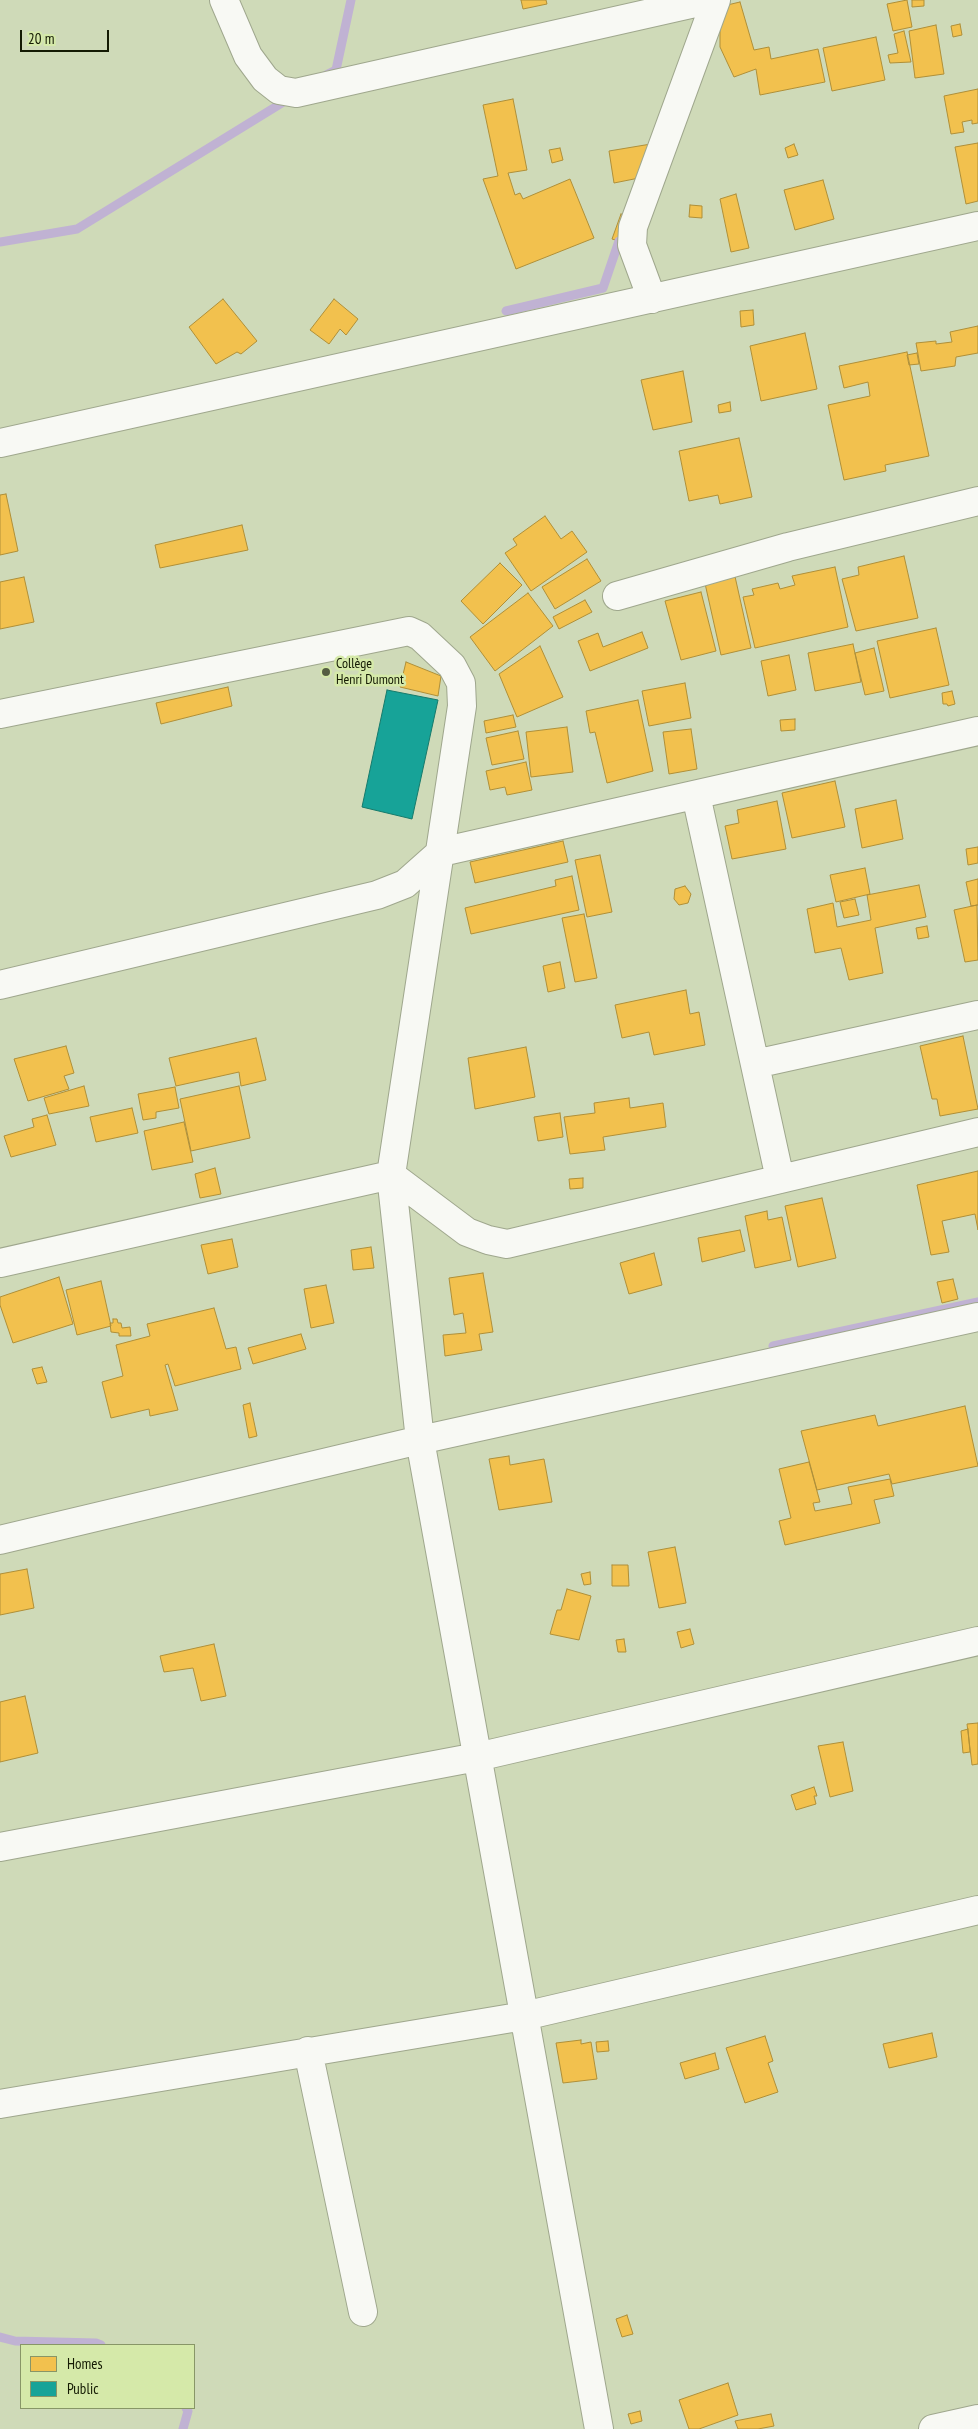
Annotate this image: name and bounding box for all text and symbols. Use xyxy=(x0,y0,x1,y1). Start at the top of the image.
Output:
scale bar xyxy=(22,20,111,52)
text: 20 m xyxy=(28,29,54,48)
place label: Collège Henri Dumont xyxy=(336,656,404,689)
marker: Collège Henri Dumont xyxy=(320,666,332,678)
legend xyxy=(20,2344,195,2409)
text: Homes xyxy=(67,2354,103,2373)
text: Public xyxy=(67,2379,98,2398)

